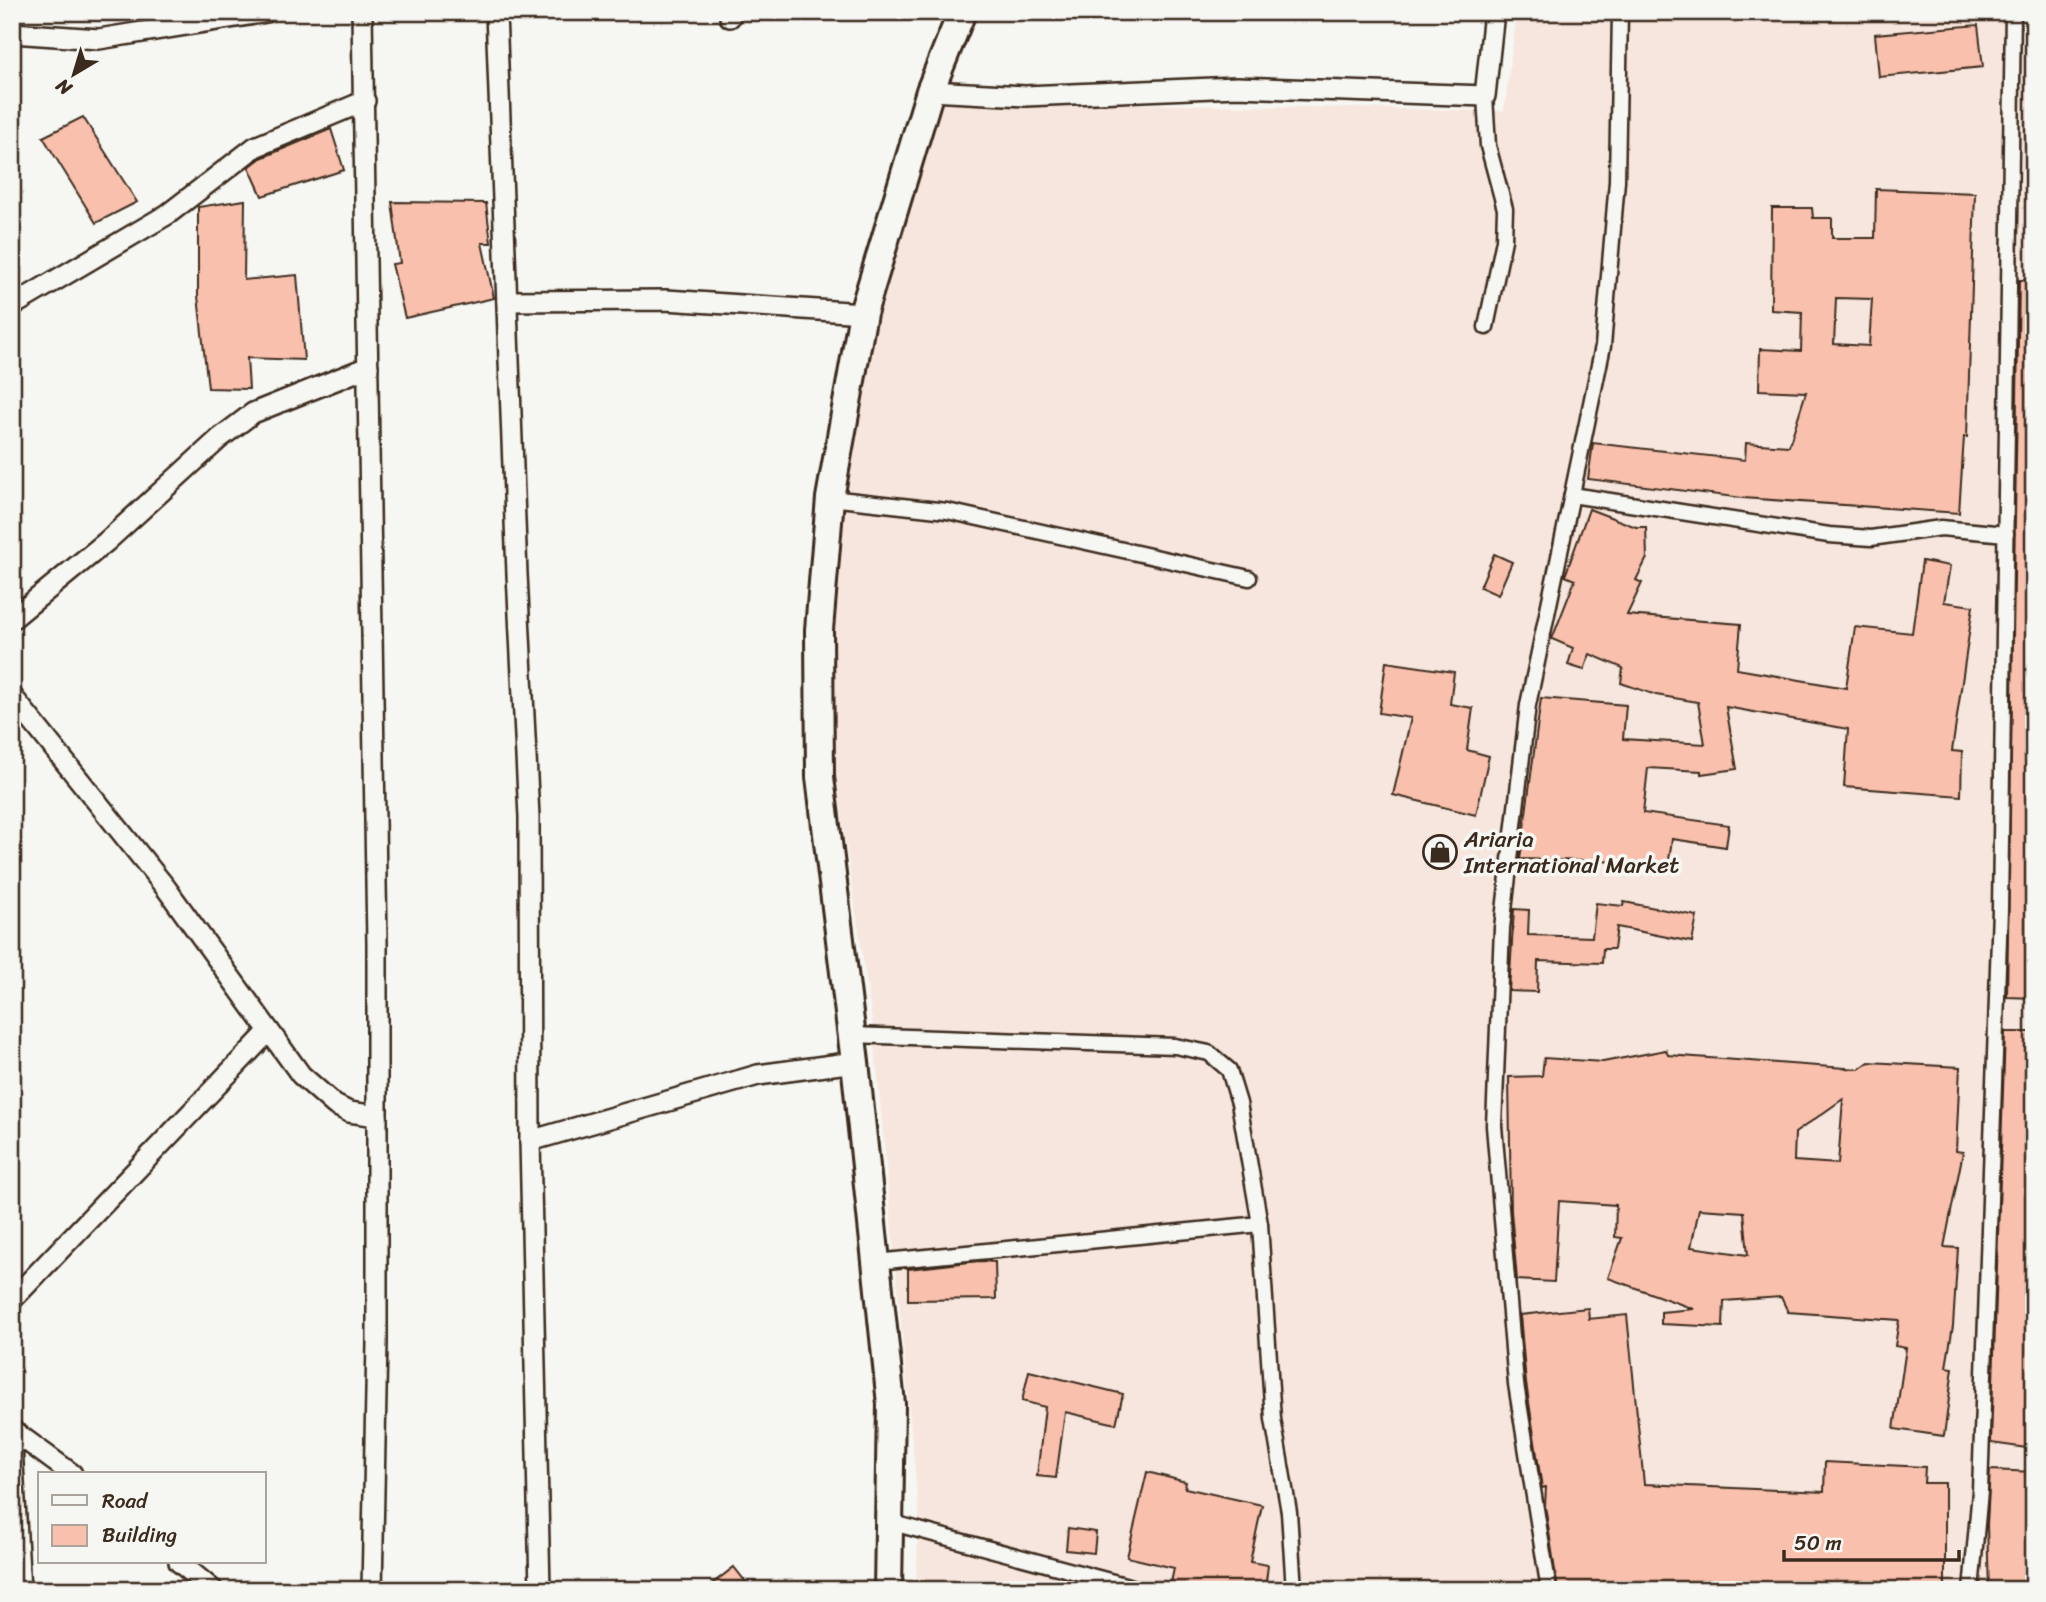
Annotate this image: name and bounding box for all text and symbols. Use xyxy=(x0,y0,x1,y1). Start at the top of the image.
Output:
north arrow xyxy=(38,38,108,108)
text: N xyxy=(48,69,80,105)
place label: Ariaria International Market xyxy=(1463,819,1679,886)
shop icon: Ariaria International Market xyxy=(1421,833,1459,871)
legend xyxy=(38,1472,266,1564)
text: Road xyxy=(102,1482,149,1520)
text: Building xyxy=(102,1516,178,1554)
scale bar xyxy=(1784,1518,1958,1562)
text: 50 m xyxy=(1794,1524,1842,1562)

